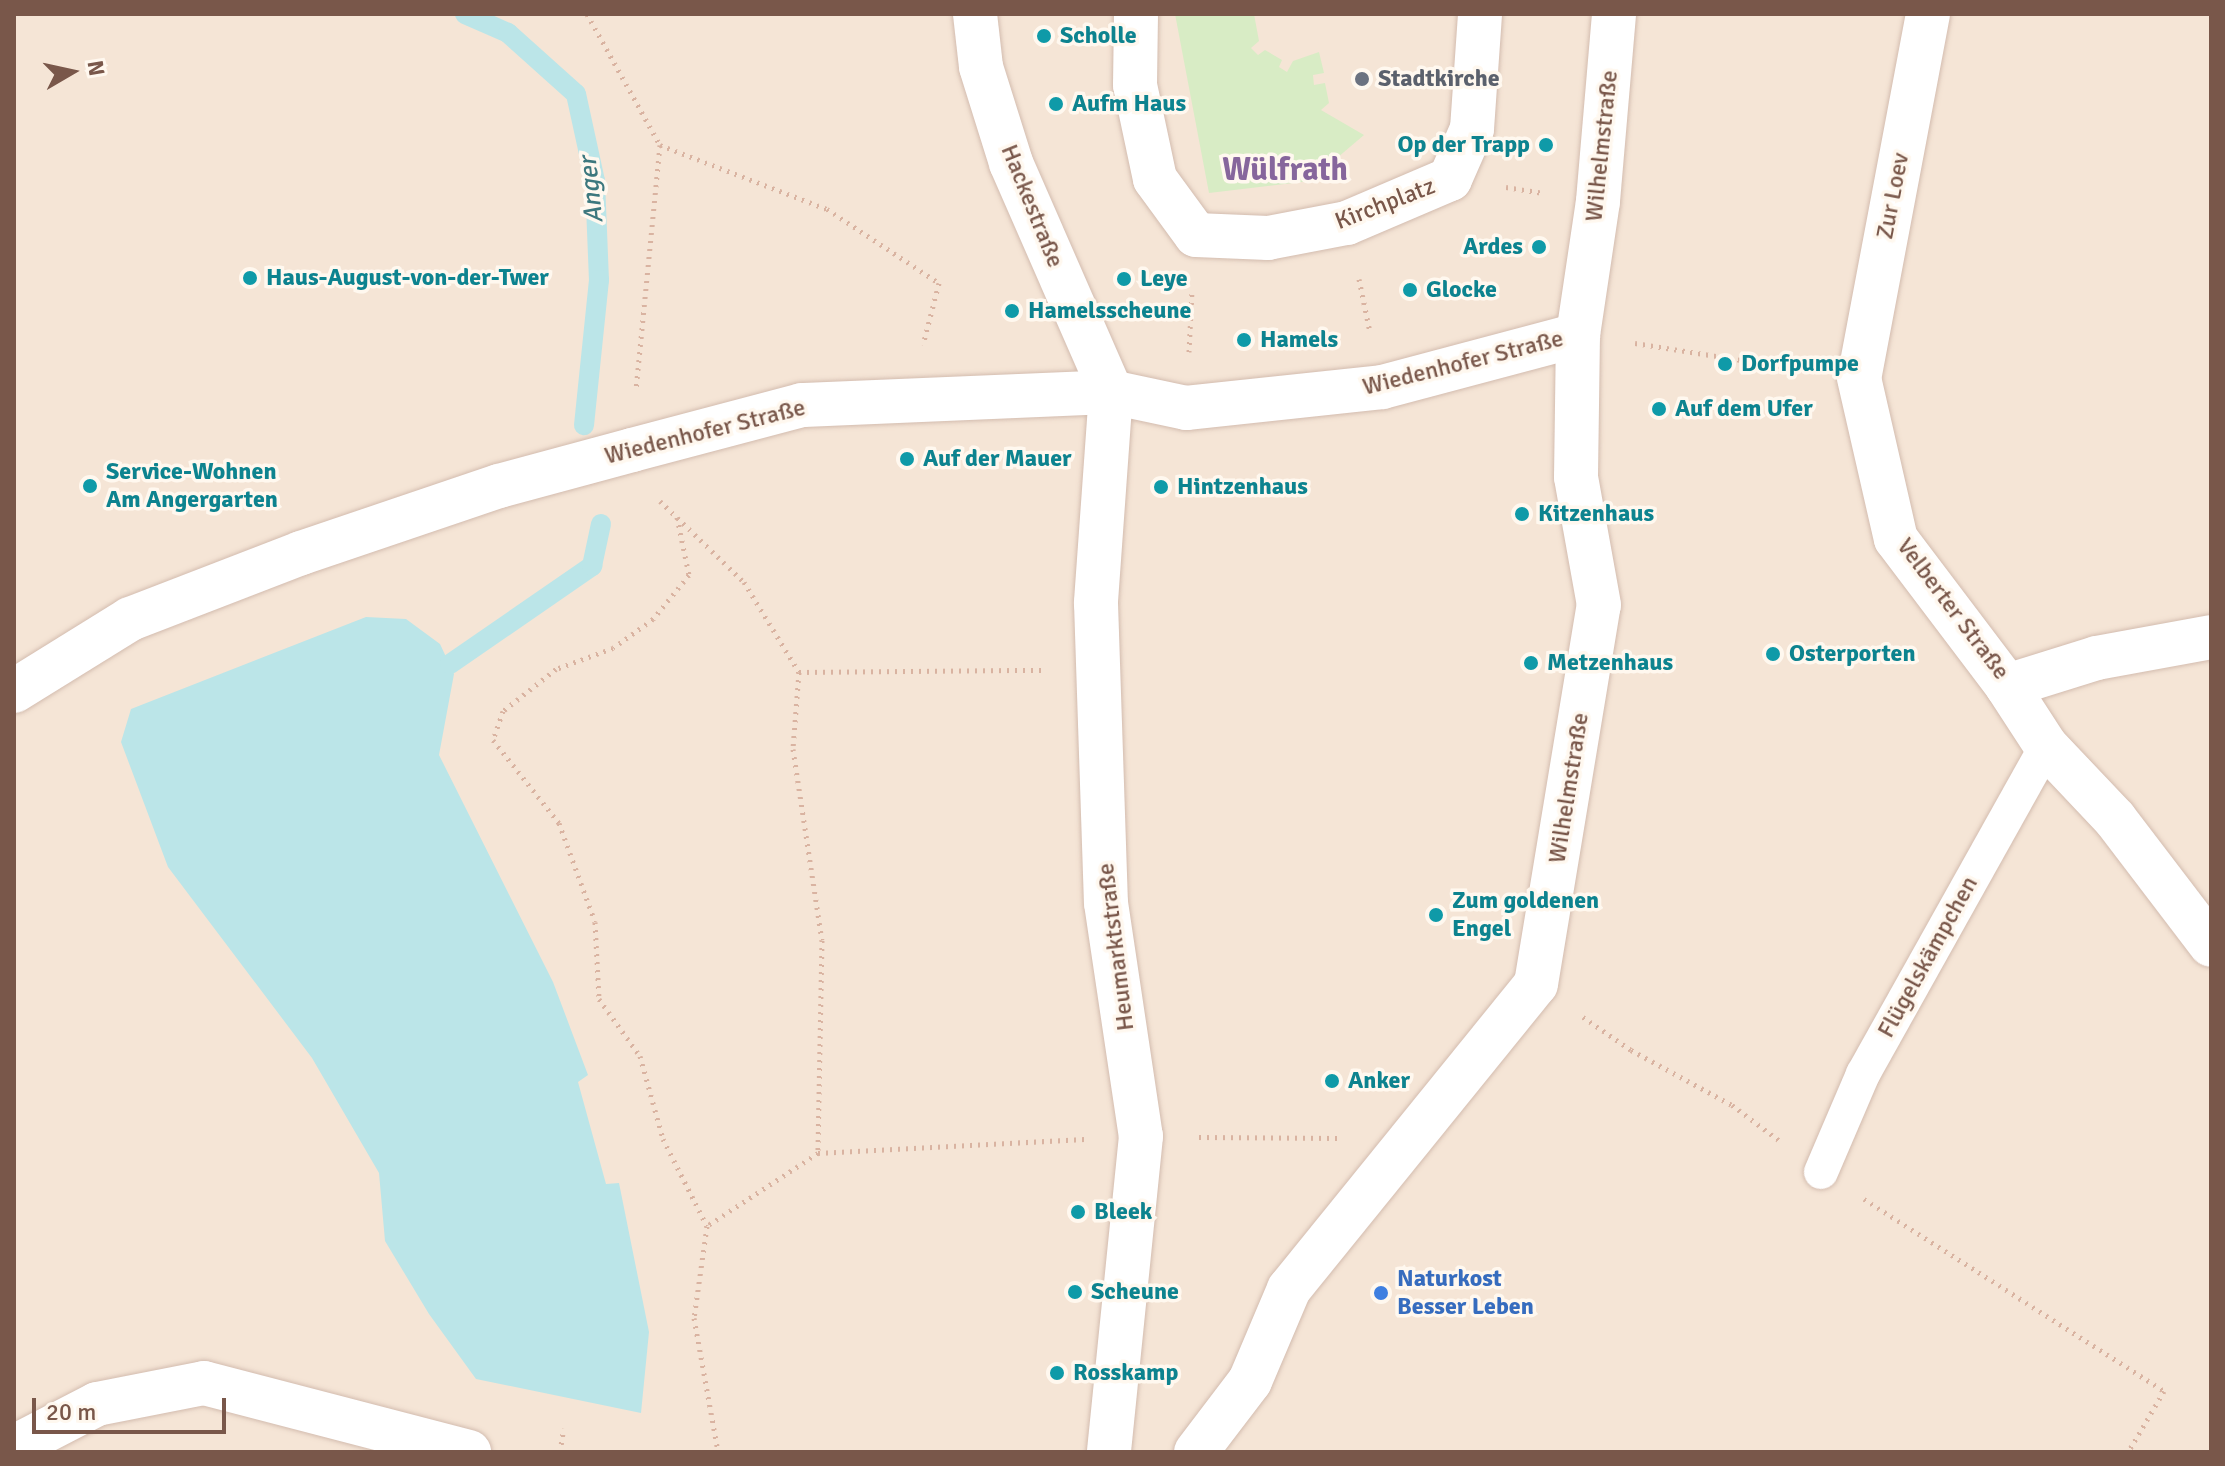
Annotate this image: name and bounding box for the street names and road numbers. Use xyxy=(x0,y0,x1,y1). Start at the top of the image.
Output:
street label: Wilhelmstraße xyxy=(1580,69,1624,223)
street label: Hackestraße xyxy=(994,140,1070,272)
street label: Zur Loev xyxy=(1871,150,1915,242)
street label: Kirchplatz xyxy=(1331,172,1439,236)
street label: Wiedenhofer Straße xyxy=(1360,324,1566,402)
street label: Wiedenhofer Straße xyxy=(602,393,808,471)
street label: Velberter Straße xyxy=(1890,533,2016,685)
street label: Wilhelmstraße xyxy=(1543,711,1595,865)
street label: Heumarktstraße xyxy=(1091,862,1141,1032)
street label: Flügelskämpchen xyxy=(1872,871,1984,1043)

